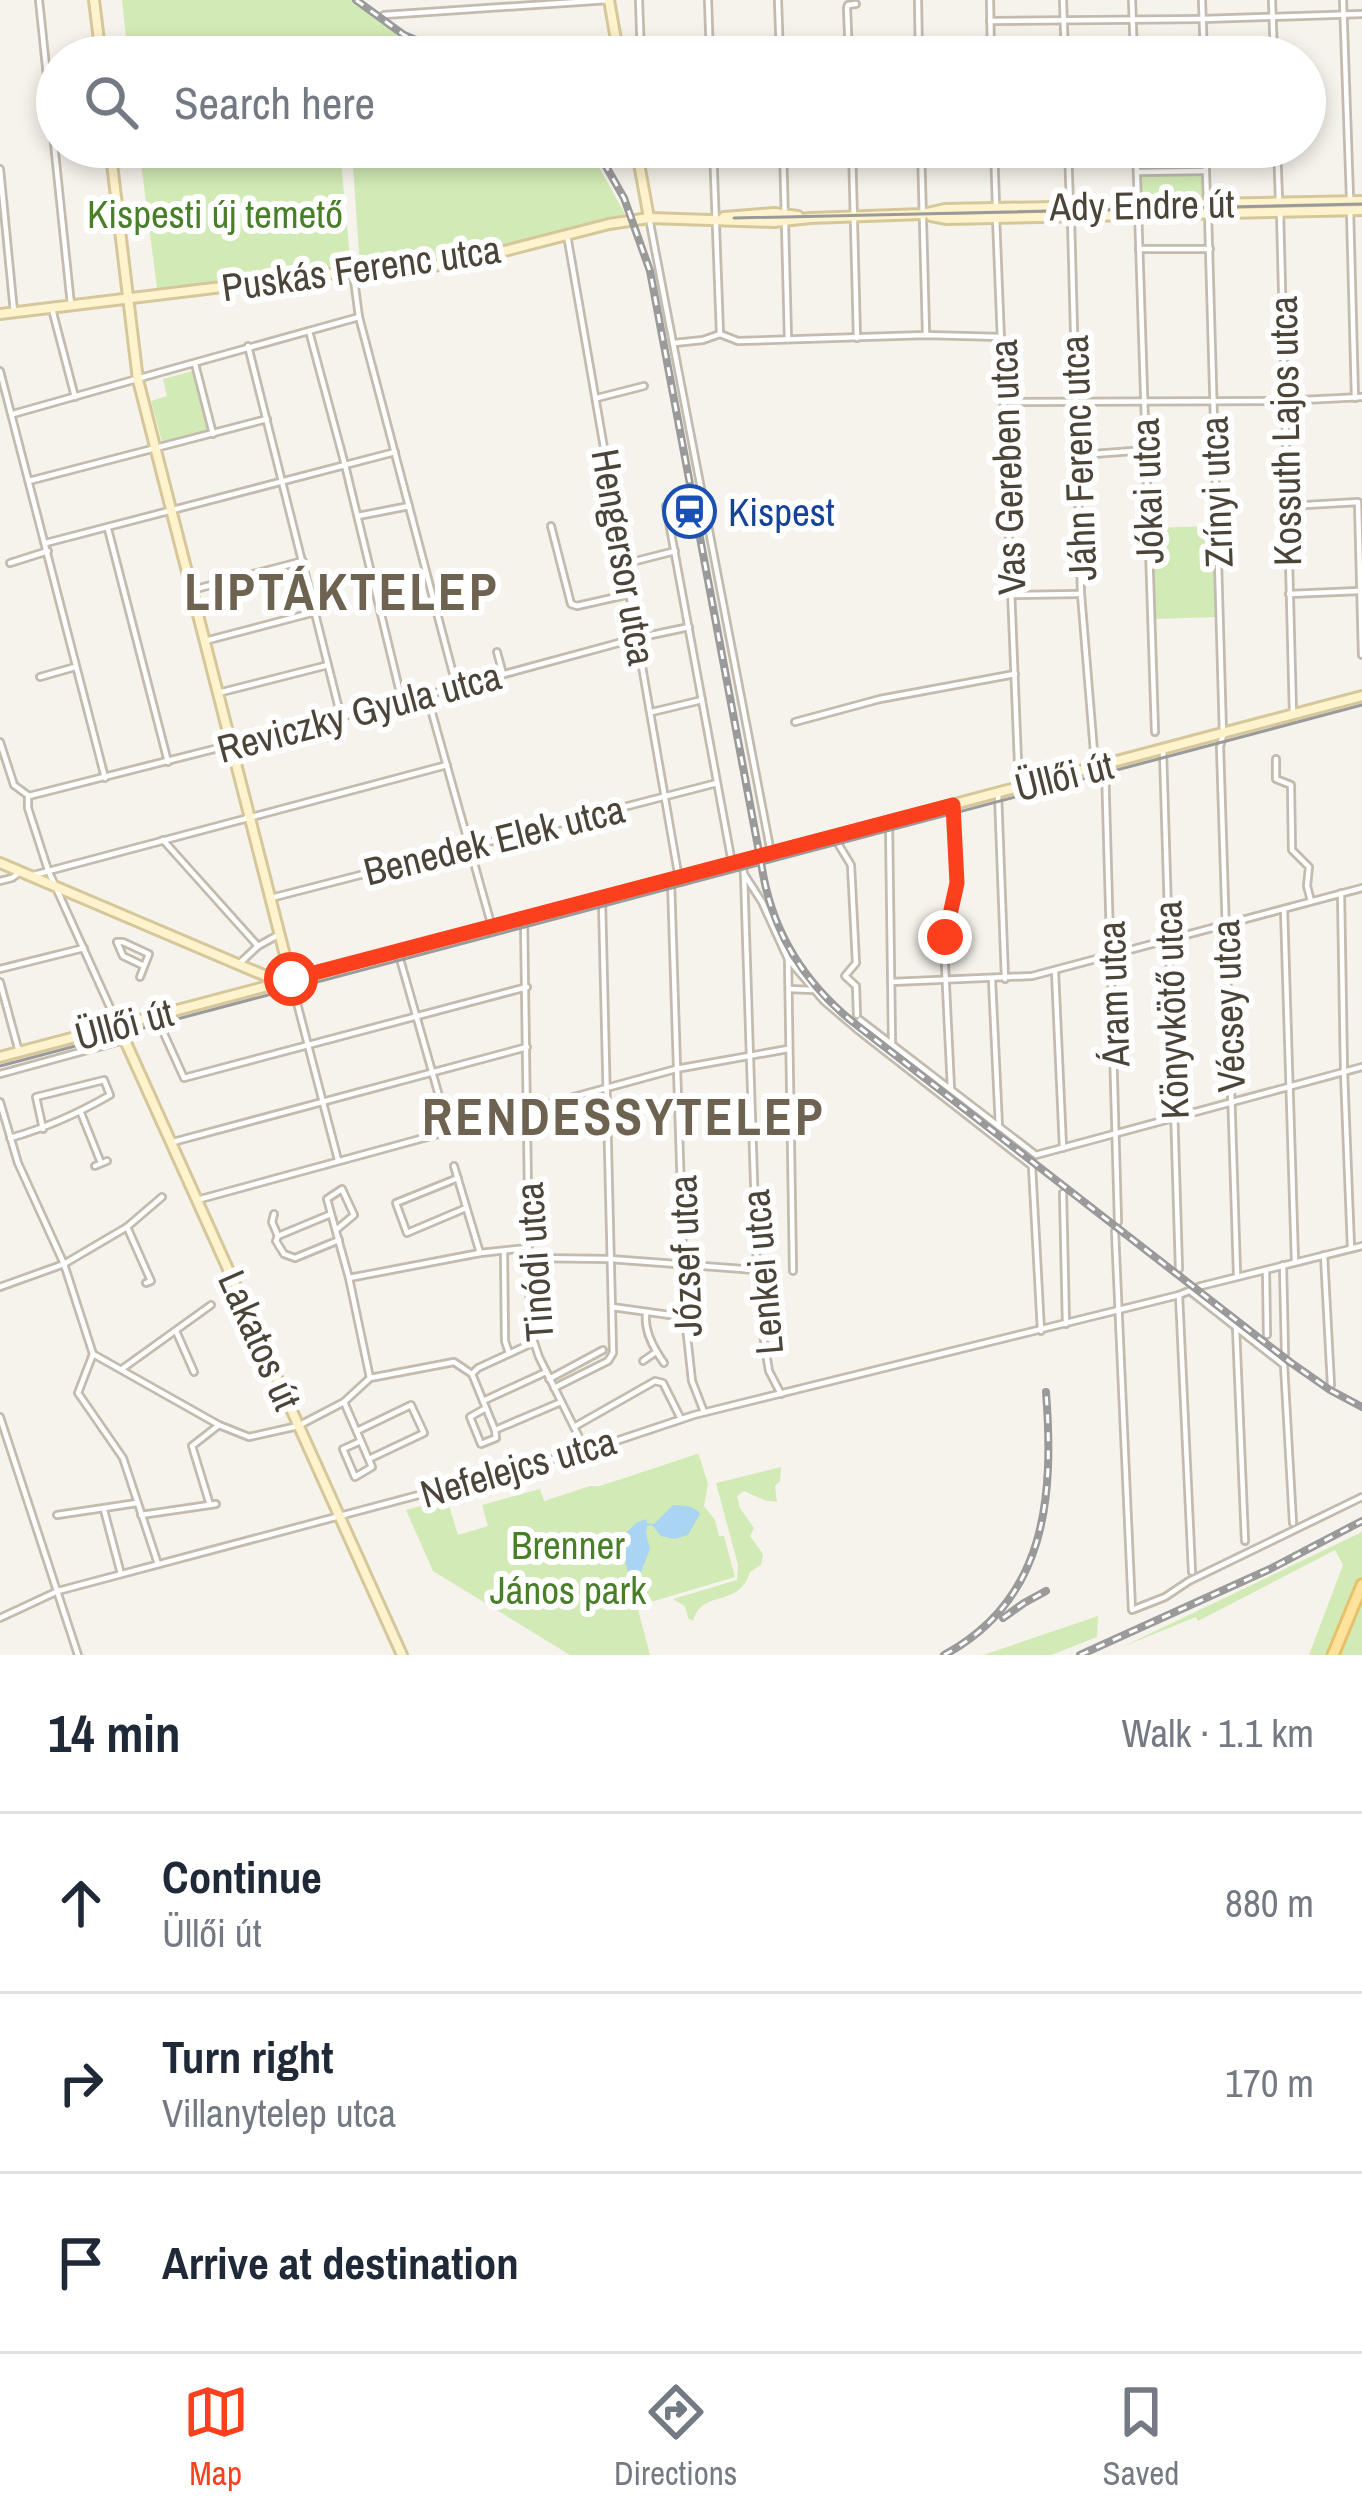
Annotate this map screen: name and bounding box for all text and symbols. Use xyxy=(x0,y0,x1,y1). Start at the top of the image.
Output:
search box xyxy=(36,36,1326,168)
icon: search xyxy=(78,69,144,135)
text: Search here xyxy=(174,72,375,133)
street label: Ady Endre út xyxy=(1048,177,1235,233)
park label: Kispesti új temető xyxy=(87,188,343,240)
street label: Puskás Ferenc utca xyxy=(218,223,504,313)
street label: Kossuth Lajos utca xyxy=(1257,295,1313,567)
street label: Jáhn Ferenc utca xyxy=(1048,334,1108,582)
street label: Vas Gereben utca xyxy=(977,338,1037,596)
street label: Zrínyi utca xyxy=(1187,415,1245,568)
street label: Jókai utca xyxy=(1118,417,1176,565)
street label: Hengersor utca xyxy=(579,445,669,669)
station icon: Kispest xyxy=(661,484,717,540)
place label: Kispest xyxy=(728,486,835,538)
district label: LIPTÁKTELEP xyxy=(184,557,500,626)
street label: Reviczky Gyula utca xyxy=(211,649,507,775)
street label: Üllői út xyxy=(1009,739,1119,813)
street label: Benedek Elek utca xyxy=(358,782,630,897)
street label: Könyvkötő utca xyxy=(1141,900,1201,1120)
route end xyxy=(918,910,972,964)
street label: Vécsey utca xyxy=(1199,919,1257,1093)
street label: Áram utca xyxy=(1084,920,1142,1069)
route start xyxy=(264,952,318,1006)
street label: Üllői út xyxy=(69,986,179,1062)
district label: RENDESSYTELEP xyxy=(422,1082,826,1151)
street label: József utca xyxy=(656,1174,714,1338)
street label: Tinódi utca xyxy=(502,1181,565,1343)
street label: Lenkei utca xyxy=(729,1187,795,1357)
street label: Lakatos út xyxy=(206,1262,314,1418)
street label: Nefelejcs utca xyxy=(414,1414,622,1520)
park label: Brenner János park xyxy=(490,1519,647,1616)
text: 14 min xyxy=(48,1699,181,1768)
text: Walk · 1.1 km xyxy=(1121,1707,1314,1759)
text: Continue xyxy=(162,1846,322,1907)
icon: ahead xyxy=(48,1870,114,1936)
text: 880 m xyxy=(1225,1877,1314,1929)
text: Üllői út xyxy=(162,1907,262,1959)
text: Turn right xyxy=(162,2026,334,2087)
icon: right xyxy=(48,2050,114,2116)
text: 170 m xyxy=(1225,2057,1314,2109)
text: Villanytelep utca xyxy=(162,2087,396,2139)
icon: arrive xyxy=(48,2230,114,2296)
text: Arrive at destination xyxy=(162,2232,519,2293)
tab: Map xyxy=(183,2379,249,2495)
tab: Directions xyxy=(614,2379,737,2495)
tab: Saved xyxy=(1103,2379,1179,2495)

